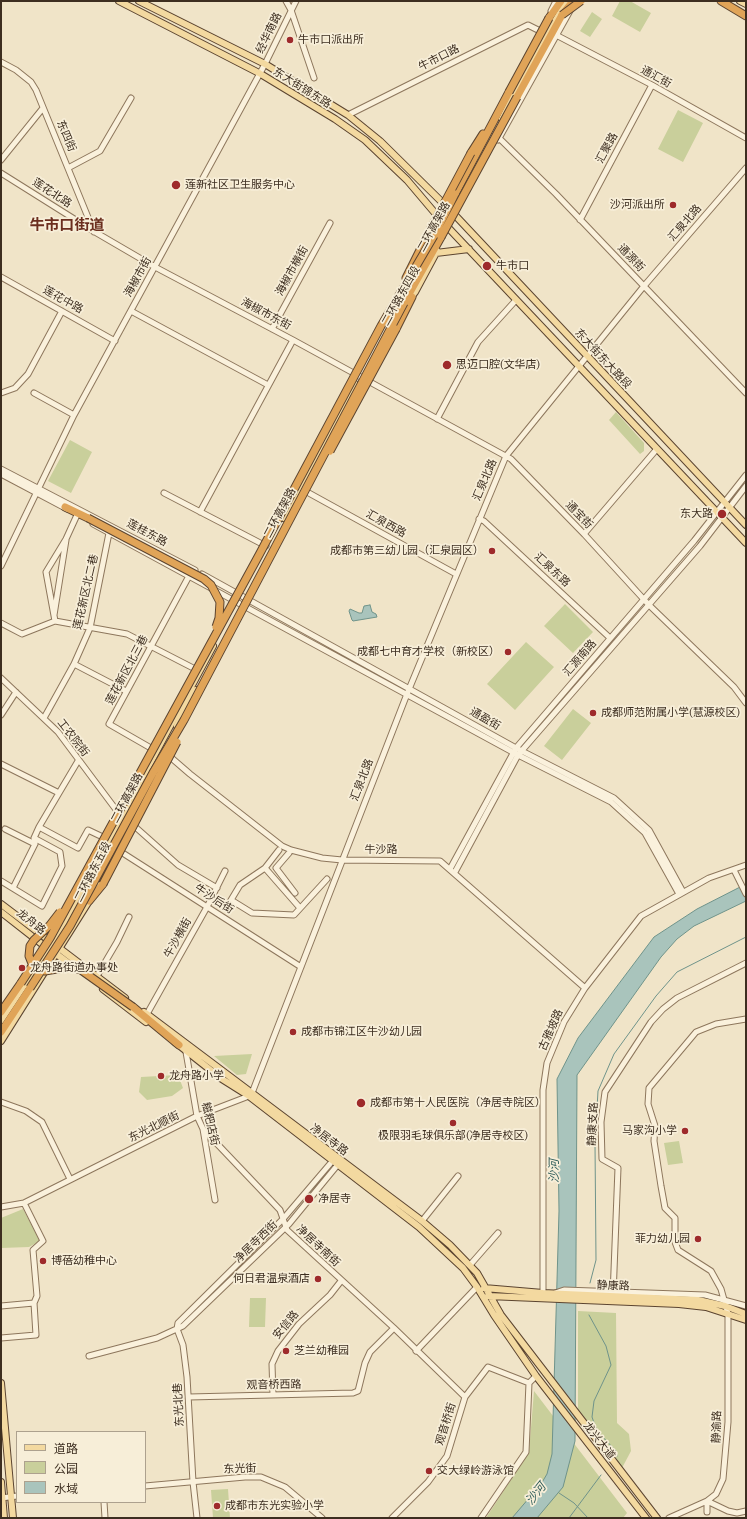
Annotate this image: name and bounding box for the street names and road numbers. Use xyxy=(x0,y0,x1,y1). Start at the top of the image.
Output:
street label: 经华南路 xyxy=(253,10,285,56)
street label: 牛市口路 xyxy=(416,42,462,74)
street label: 通汇街 xyxy=(638,63,674,91)
street label: 东大街锦东路 xyxy=(271,65,333,111)
street label: 东四街 xyxy=(53,118,79,154)
street label: 汇聚路 xyxy=(593,130,621,166)
street label: 莲花北路 xyxy=(30,175,74,211)
street label: 二环高架路 xyxy=(415,200,453,254)
street label: 汇泉北路 xyxy=(666,202,704,244)
street label: 通源街 xyxy=(615,242,647,274)
street label: 海椒市横街 xyxy=(273,244,311,298)
street label: 海椒市街 xyxy=(122,255,154,299)
street label: 二环路东四段 xyxy=(379,264,423,328)
street label: 莲花中路 xyxy=(41,284,85,316)
street label: 海椒市东街 xyxy=(239,295,293,333)
street label: 东大街东大路段 xyxy=(572,326,634,392)
street label: 汇泉北路 xyxy=(470,457,500,503)
street label: 二环高架路 xyxy=(261,486,299,540)
street label: 通宝街 xyxy=(563,499,595,531)
street label: 汇泉西路 xyxy=(364,508,408,540)
street label: 莲桂东路 xyxy=(124,517,170,549)
street label: 汇泉东路 xyxy=(531,550,573,590)
street label: 莲花新区北二巷 xyxy=(71,553,101,631)
street label: 莲花新区北三巷 xyxy=(103,633,151,707)
street label: 汇源南路 xyxy=(561,637,599,679)
street label: 通盈街 xyxy=(467,705,503,733)
street label: 工农院街 xyxy=(54,717,92,759)
street label: 汇泉北路 xyxy=(348,757,376,803)
street label: 二环高架路 xyxy=(108,771,146,825)
street label: 二环路东五段 xyxy=(72,840,114,904)
street label: 牛沙路 xyxy=(365,843,397,857)
street label: 牛沙后街 xyxy=(192,881,236,917)
street label: 龙舟路 xyxy=(14,907,48,937)
street label: 牛沙横街 xyxy=(162,916,194,960)
street label: 古雅坡路 xyxy=(536,1007,566,1053)
street label: 糍粑店街 xyxy=(199,1101,221,1147)
street label: 静康支路 xyxy=(585,1102,601,1146)
street label: 东光北顺街 xyxy=(126,1109,182,1145)
street label: 净居寺路 xyxy=(307,1121,351,1159)
street label: 净居寺西街 xyxy=(232,1218,280,1266)
street label: 净居寺南街 xyxy=(293,1222,343,1270)
street label: 静康路 xyxy=(596,1279,630,1293)
street label: 安信路 xyxy=(270,1308,302,1342)
street label: 观音桥西路 xyxy=(246,1378,302,1392)
street label: 东光北巷 xyxy=(171,1383,187,1427)
street label: 观音桥街 xyxy=(433,1401,459,1447)
street label: 静渝路 xyxy=(710,1410,724,1444)
street label: 龙兴大道 xyxy=(580,1420,618,1462)
street label: 东光街 xyxy=(223,1462,257,1476)

